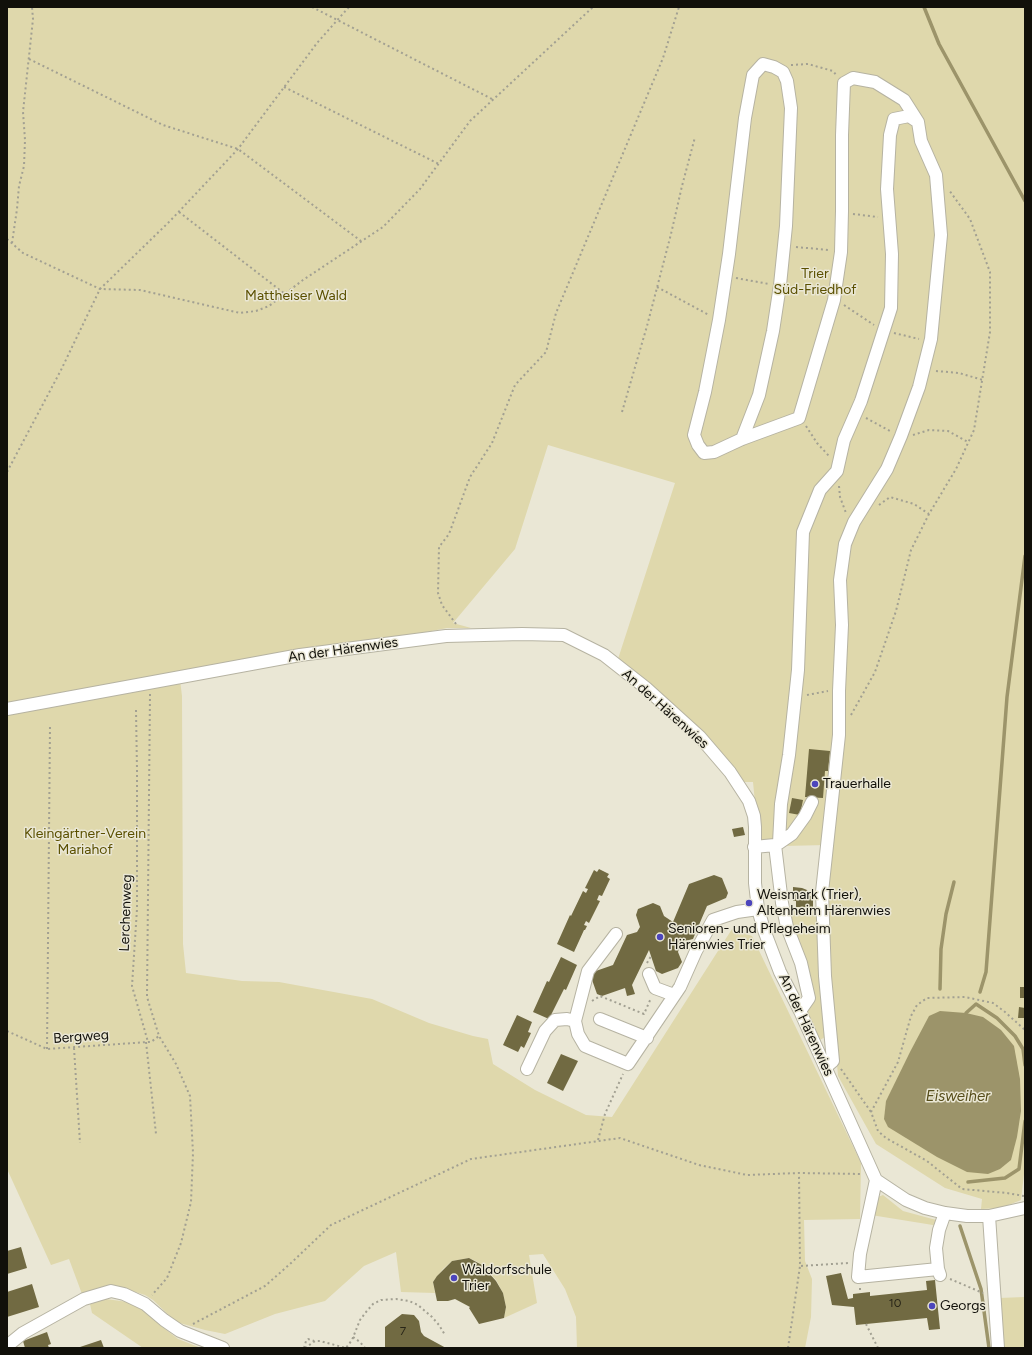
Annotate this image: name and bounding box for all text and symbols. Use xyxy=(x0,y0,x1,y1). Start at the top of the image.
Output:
park label: Trier Süd-Friedhof xyxy=(774,266,856,298)
park label: Mattheiser Wald xyxy=(245,288,347,304)
street label: An der Härenwies xyxy=(287,634,399,666)
street label: An der Härenwies xyxy=(618,666,712,752)
place label: Trauerhalle xyxy=(823,776,891,792)
marker: Trauerhalle xyxy=(810,779,820,789)
park label: Kleingärtner-Verein Mariahof xyxy=(24,826,146,858)
street label: Lerchenweg xyxy=(116,874,136,952)
place label: Weismark (Trier), Altenheim Härenwies xyxy=(757,887,890,920)
marker: Weismark (Trier), Altenheim Härenwies xyxy=(744,898,754,908)
place label: Senioren- und Pflegeheim Härenwies Trier xyxy=(668,921,831,954)
marker: Senioren- und Pflegeheim Härenwies Trier xyxy=(655,932,665,942)
street label: An der Härenwies xyxy=(775,971,837,1079)
street label: Bergweg xyxy=(53,1027,109,1047)
water label: Eisweiher xyxy=(926,1088,990,1106)
place label: Waldorfschule Trier xyxy=(462,1262,552,1294)
marker: Waldorfschule Trier xyxy=(449,1273,459,1283)
house number: 10 xyxy=(889,1296,901,1310)
place label: Georgs xyxy=(940,1298,986,1314)
marker: Georgs xyxy=(927,1301,937,1311)
house number: 7 xyxy=(400,1324,406,1338)

